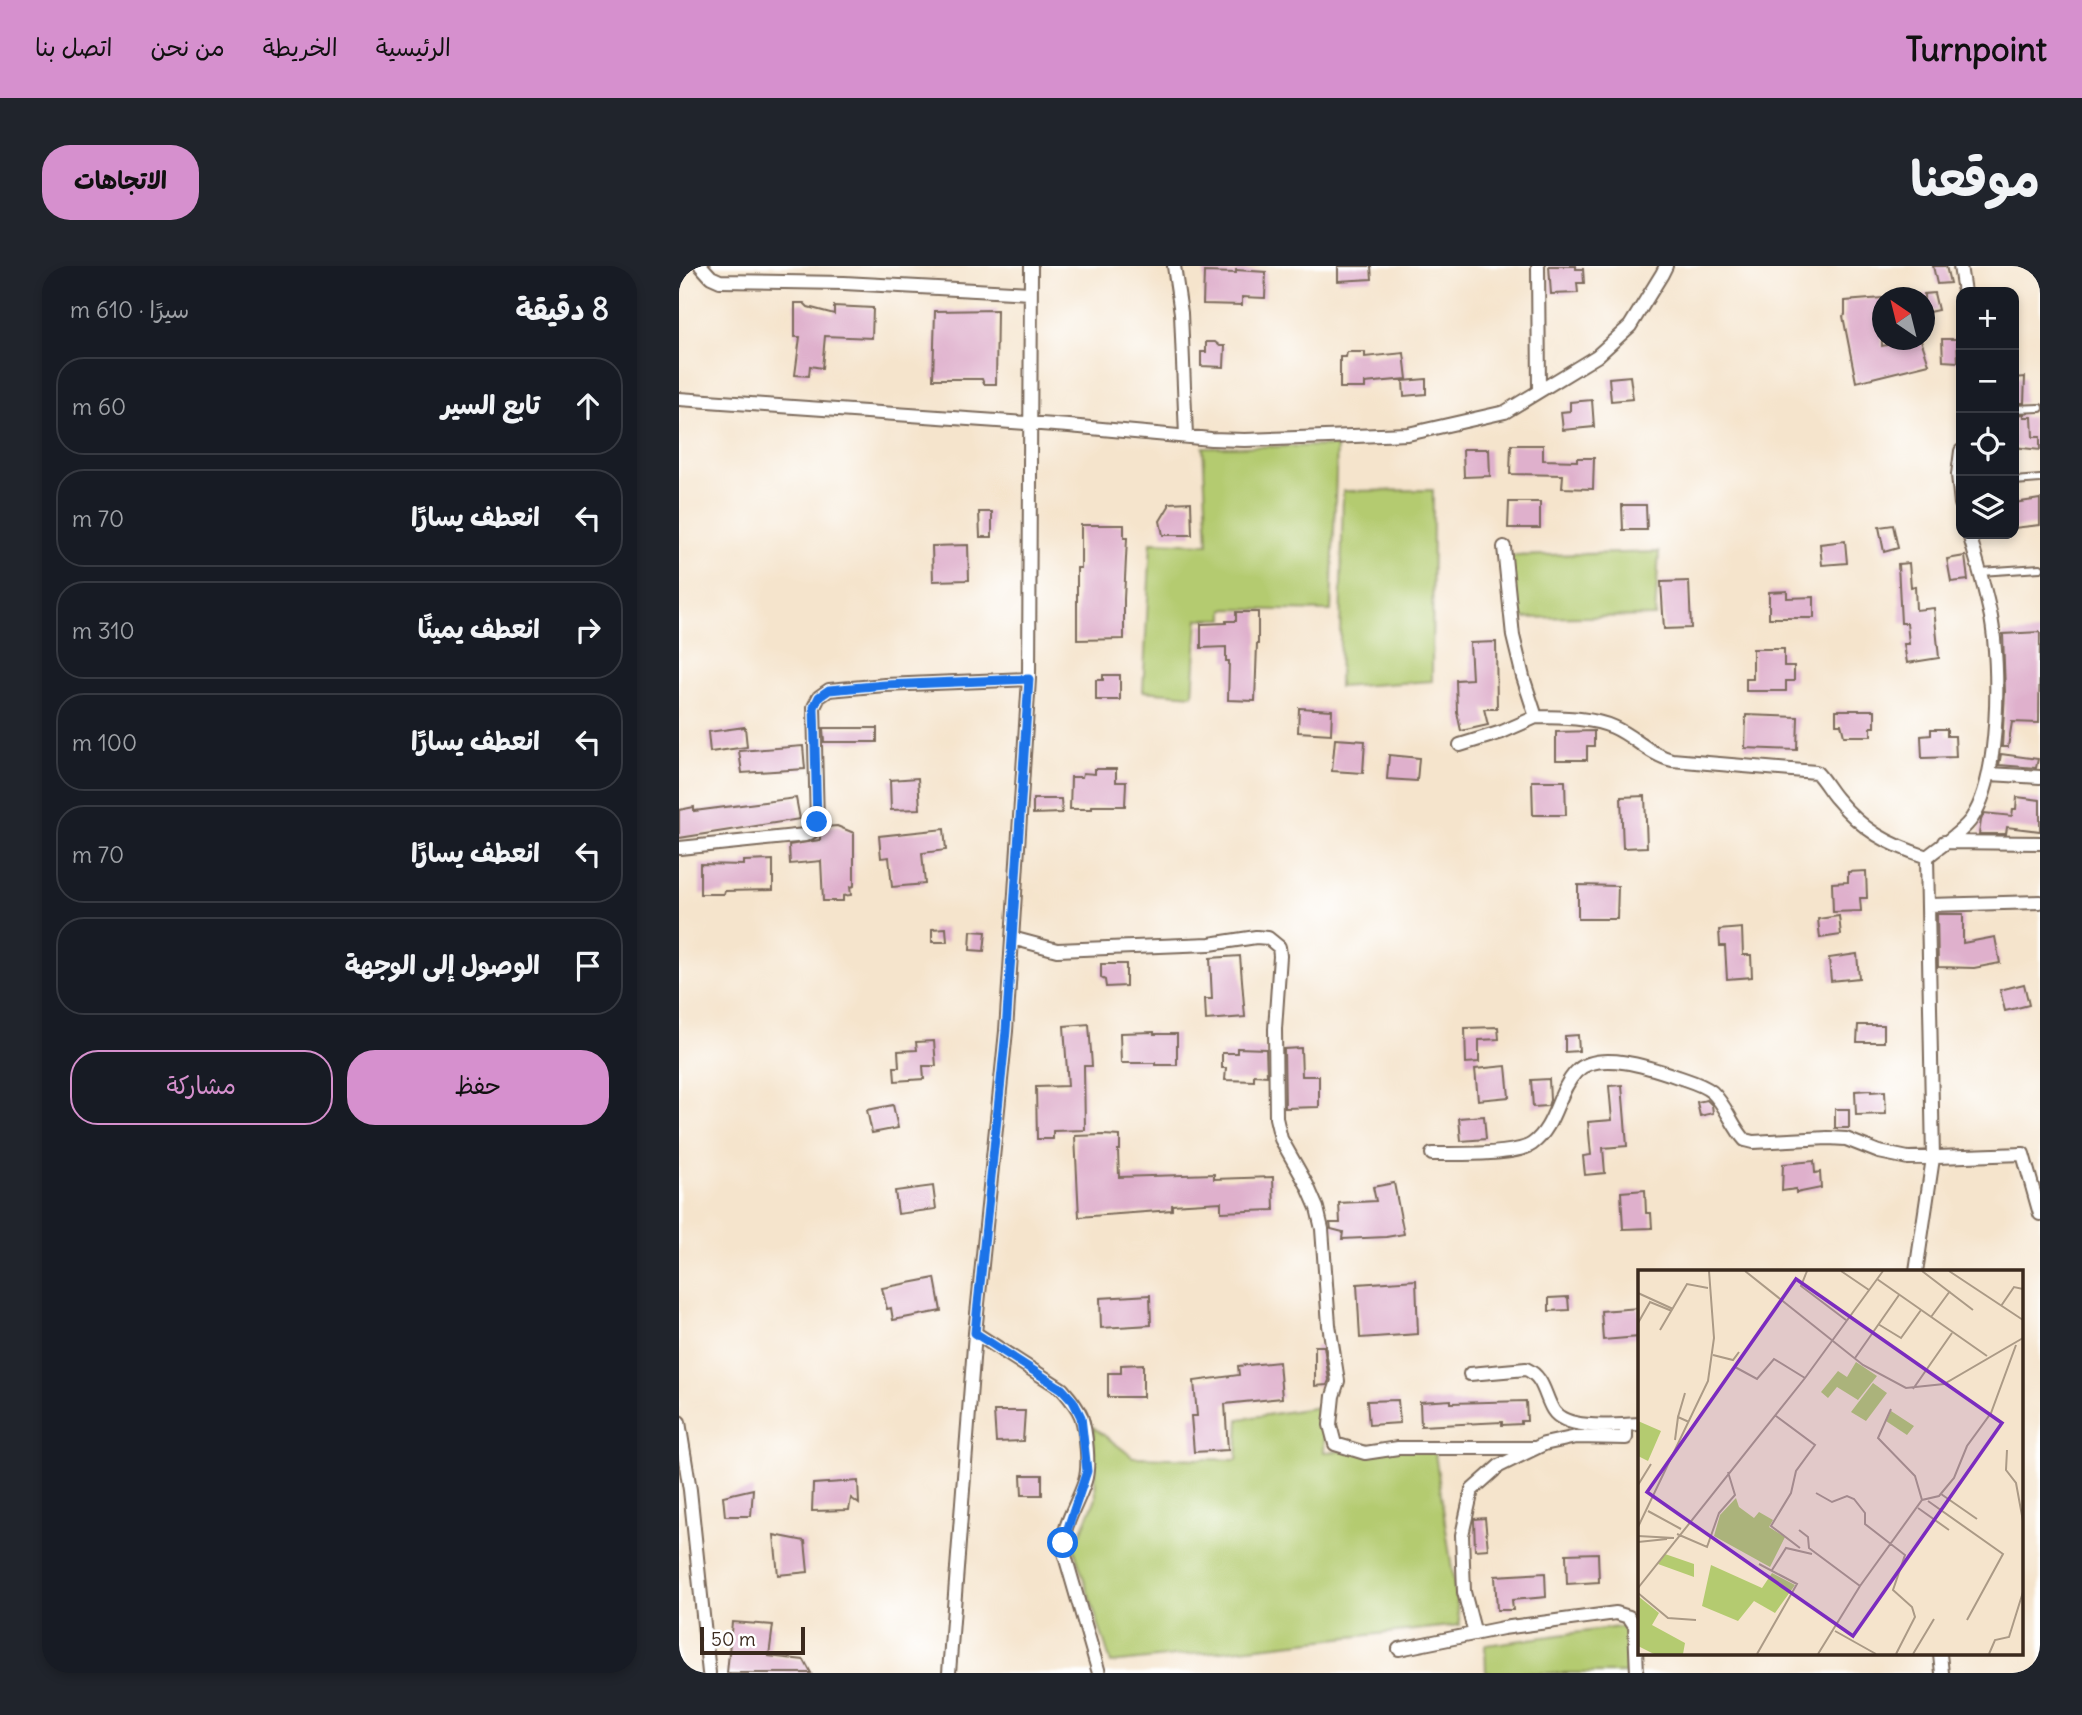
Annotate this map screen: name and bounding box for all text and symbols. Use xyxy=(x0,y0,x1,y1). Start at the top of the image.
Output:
text: Turnpoint xyxy=(1906,28,2047,70)
text: اتصل بنا xyxy=(35,32,113,62)
text: من نحن xyxy=(151,32,225,62)
text: الخريطة xyxy=(263,32,338,62)
text: الرئيسية xyxy=(376,32,451,62)
button: الاتجاهات xyxy=(42,145,199,220)
text: موقعنا xyxy=(1910,148,2040,209)
north arrow xyxy=(1872,287,1935,350)
map controls xyxy=(1956,287,2019,539)
button: + xyxy=(1956,287,2019,350)
text: 8 دقيقة xyxy=(515,290,609,328)
text: سيرًا · 610 m xyxy=(70,295,189,324)
button: − xyxy=(1956,350,2019,413)
icon: ahead xyxy=(569,387,607,425)
text: تابع السير xyxy=(441,388,540,421)
text: 60 m xyxy=(72,392,126,421)
button: locate xyxy=(1956,413,2019,476)
button: layers xyxy=(1956,476,2019,539)
icon: left xyxy=(569,499,607,537)
text: انعطف يسارًا xyxy=(411,500,540,533)
text: 70 m xyxy=(72,504,124,533)
icon: right xyxy=(569,611,607,649)
text: انعطف يمينًا xyxy=(418,612,540,645)
text: 310 m xyxy=(72,616,135,645)
icon: left xyxy=(569,723,607,761)
text: انعطف يسارًا xyxy=(411,724,540,757)
text: 100 m xyxy=(72,728,137,757)
route end xyxy=(801,806,832,837)
icon: left xyxy=(569,835,607,873)
text: انعطف يسارًا xyxy=(411,836,540,869)
text: 70 m xyxy=(72,840,124,869)
icon: arrive xyxy=(569,947,607,985)
text: الوصول إلى الوجهة xyxy=(345,948,540,981)
button: مشاركة xyxy=(70,1050,333,1125)
button: حفظ xyxy=(347,1050,609,1125)
inset map xyxy=(1638,1270,2023,1656)
route start xyxy=(1047,1527,1078,1558)
scale bar xyxy=(700,1624,805,1656)
text: 50 m xyxy=(711,1627,756,1651)

